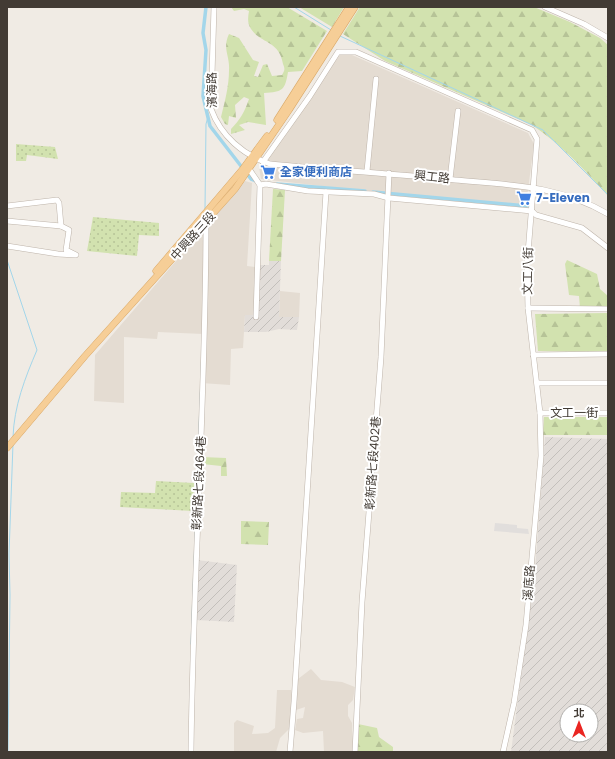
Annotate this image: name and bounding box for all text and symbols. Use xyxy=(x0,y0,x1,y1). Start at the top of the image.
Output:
street label: 濱海路 xyxy=(203,72,220,108)
supermarket icon: 全家便利商店 xyxy=(259,163,277,181)
place label: 全家便利商店 xyxy=(280,163,352,180)
street label: 興工路 xyxy=(413,166,451,187)
supermarket icon: 7-Eleven xyxy=(515,189,533,207)
place label: 7-Eleven xyxy=(536,189,590,206)
street label: 中興路三段 xyxy=(166,208,219,264)
street label: 文工八街 xyxy=(519,247,536,295)
street label: 文工一街 xyxy=(550,404,598,421)
street label: 彰新路七段402巷 xyxy=(361,415,384,510)
street label: 彰新路七段464巷 xyxy=(188,435,209,531)
street label: 溪底路 xyxy=(519,564,538,602)
north arrow xyxy=(559,703,599,743)
text: 北 xyxy=(574,705,585,721)

